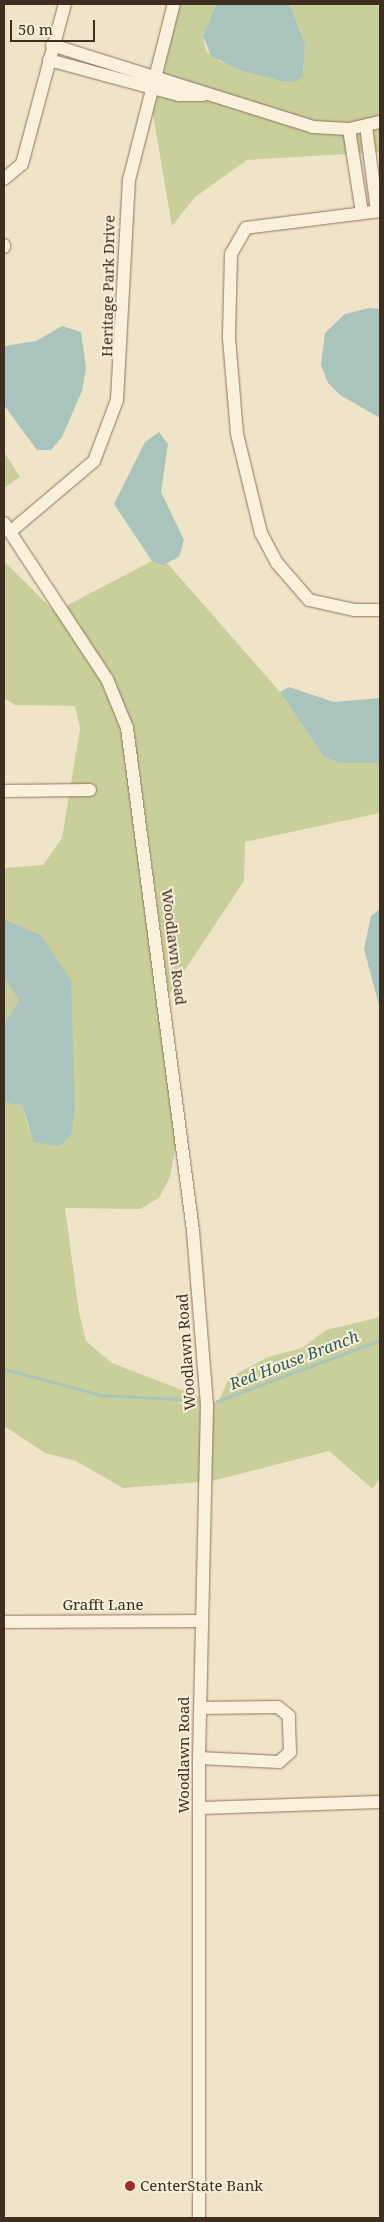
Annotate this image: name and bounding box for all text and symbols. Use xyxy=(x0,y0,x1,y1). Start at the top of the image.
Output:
scale bar xyxy=(12,10,98,42)
text: 50 m xyxy=(18,19,53,39)
street label: Heritage Park Drive xyxy=(98,215,118,357)
street label: Woodlawn Road xyxy=(158,888,190,1006)
street label: Woodlawn Road xyxy=(173,1293,199,1411)
water label: Red House Branch xyxy=(227,1327,361,1393)
street label: Grafft Lane xyxy=(62,1596,144,1614)
street label: Woodlawn Road xyxy=(175,1696,193,1814)
place label: CenterState Bank xyxy=(140,2177,263,2195)
marker: CenterState Bank xyxy=(124,2180,136,2192)

